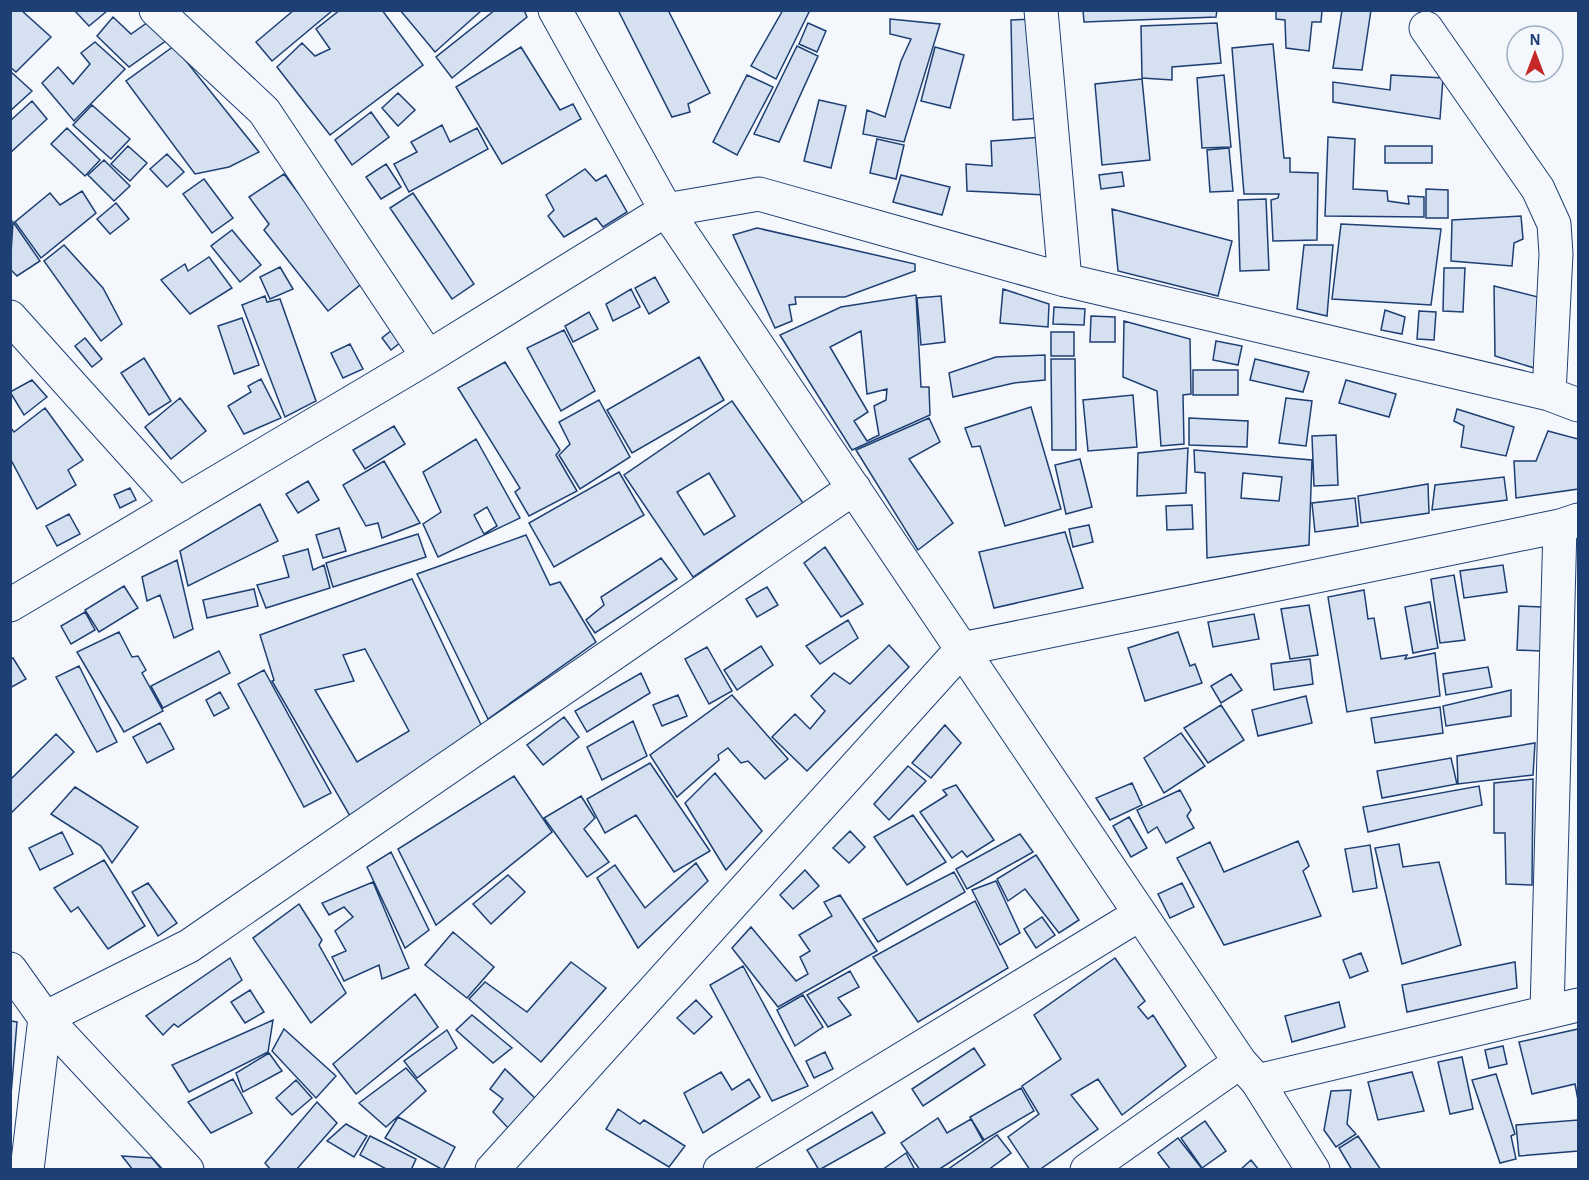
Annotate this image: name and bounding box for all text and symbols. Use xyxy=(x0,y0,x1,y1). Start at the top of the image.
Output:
north arrow xyxy=(1505,24,1565,84)
text: N xyxy=(1529,32,1541,48)

